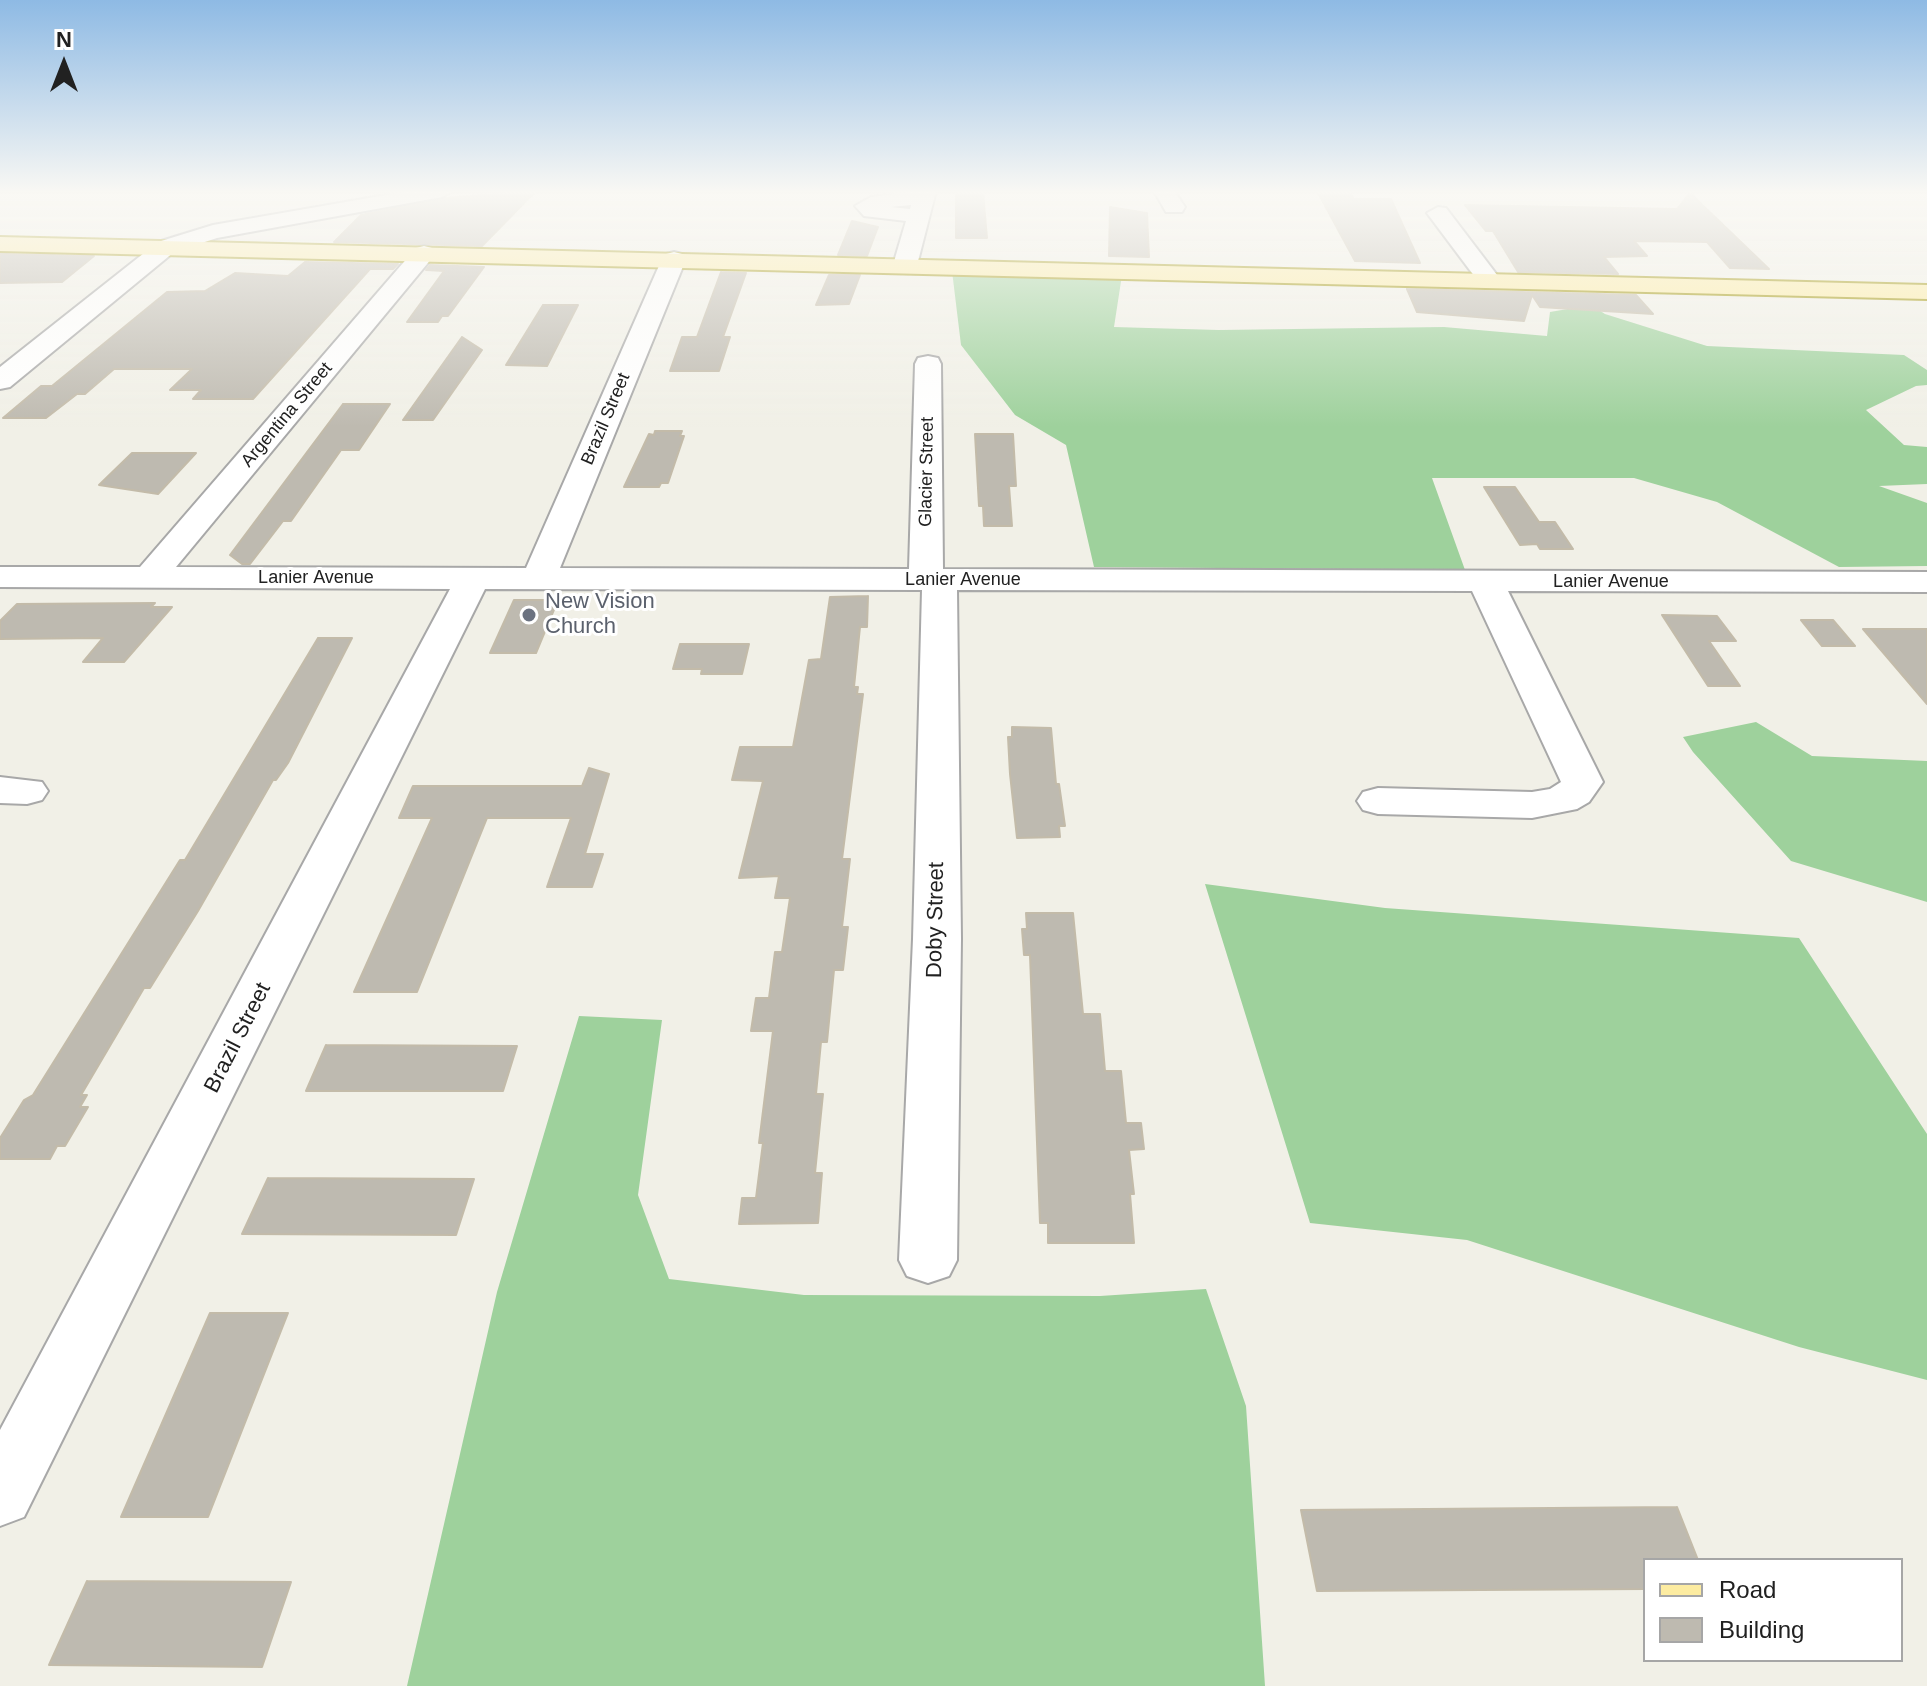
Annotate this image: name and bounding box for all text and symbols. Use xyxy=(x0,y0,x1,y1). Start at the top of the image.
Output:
north arrow xyxy=(24,24,104,104)
text: N xyxy=(56,27,72,52)
street label: Argentina Street xyxy=(237,358,337,472)
street label: Brazil Street xyxy=(577,370,635,468)
street label: Glacier Street xyxy=(915,417,939,527)
street label: Lanier Avenue xyxy=(258,567,374,589)
street label: Lanier Avenue xyxy=(905,569,1021,591)
street label: Lanier Avenue xyxy=(1553,571,1669,593)
place label: New Vision Church xyxy=(545,589,655,640)
marker: New Vision Church xyxy=(520,606,538,624)
street label: Doby Street xyxy=(922,862,950,978)
street label: Brazil Street xyxy=(199,979,277,1097)
legend xyxy=(1643,1558,1903,1662)
text: Road xyxy=(1719,1576,1776,1603)
text: Building xyxy=(1719,1616,1804,1643)

